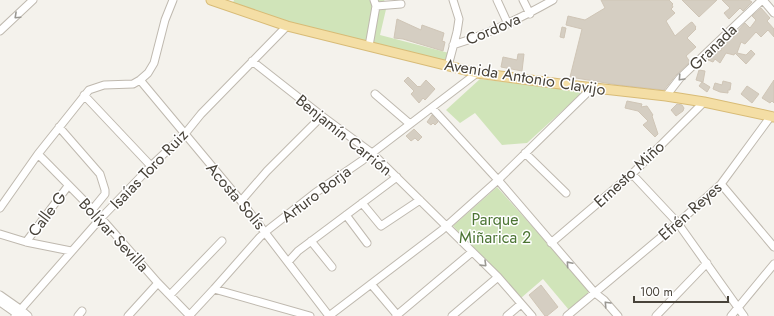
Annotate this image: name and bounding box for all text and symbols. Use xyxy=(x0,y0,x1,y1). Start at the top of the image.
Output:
street label: Cordova xyxy=(462,7,524,51)
one-way arrow xyxy=(14,11,22,18)
street label: Granada xyxy=(684,18,742,76)
street label: Avenida Antonio Clavijo xyxy=(443,53,607,101)
one-way arrow xyxy=(678,73,686,81)
street label: Benjamín Carrión xyxy=(291,89,397,181)
street label: Isaías Toro Ruiz xyxy=(105,123,194,214)
street label: Ernesto Miño xyxy=(589,135,670,213)
street label: Acosta Solís xyxy=(201,157,271,235)
street label: Arturo Borja xyxy=(276,160,356,228)
street label: Efrén Reyes xyxy=(653,176,727,246)
street label: Calle G xyxy=(22,187,72,241)
street label: Bolívar Sevilla xyxy=(74,193,154,277)
park label: Parque Miñarica 2 xyxy=(459,208,531,249)
one-way arrow xyxy=(479,259,487,267)
one-way arrow xyxy=(566,261,574,269)
scale bar xyxy=(634,278,728,304)
text: 100 m xyxy=(640,283,673,301)
one-way arrow xyxy=(604,301,612,309)

